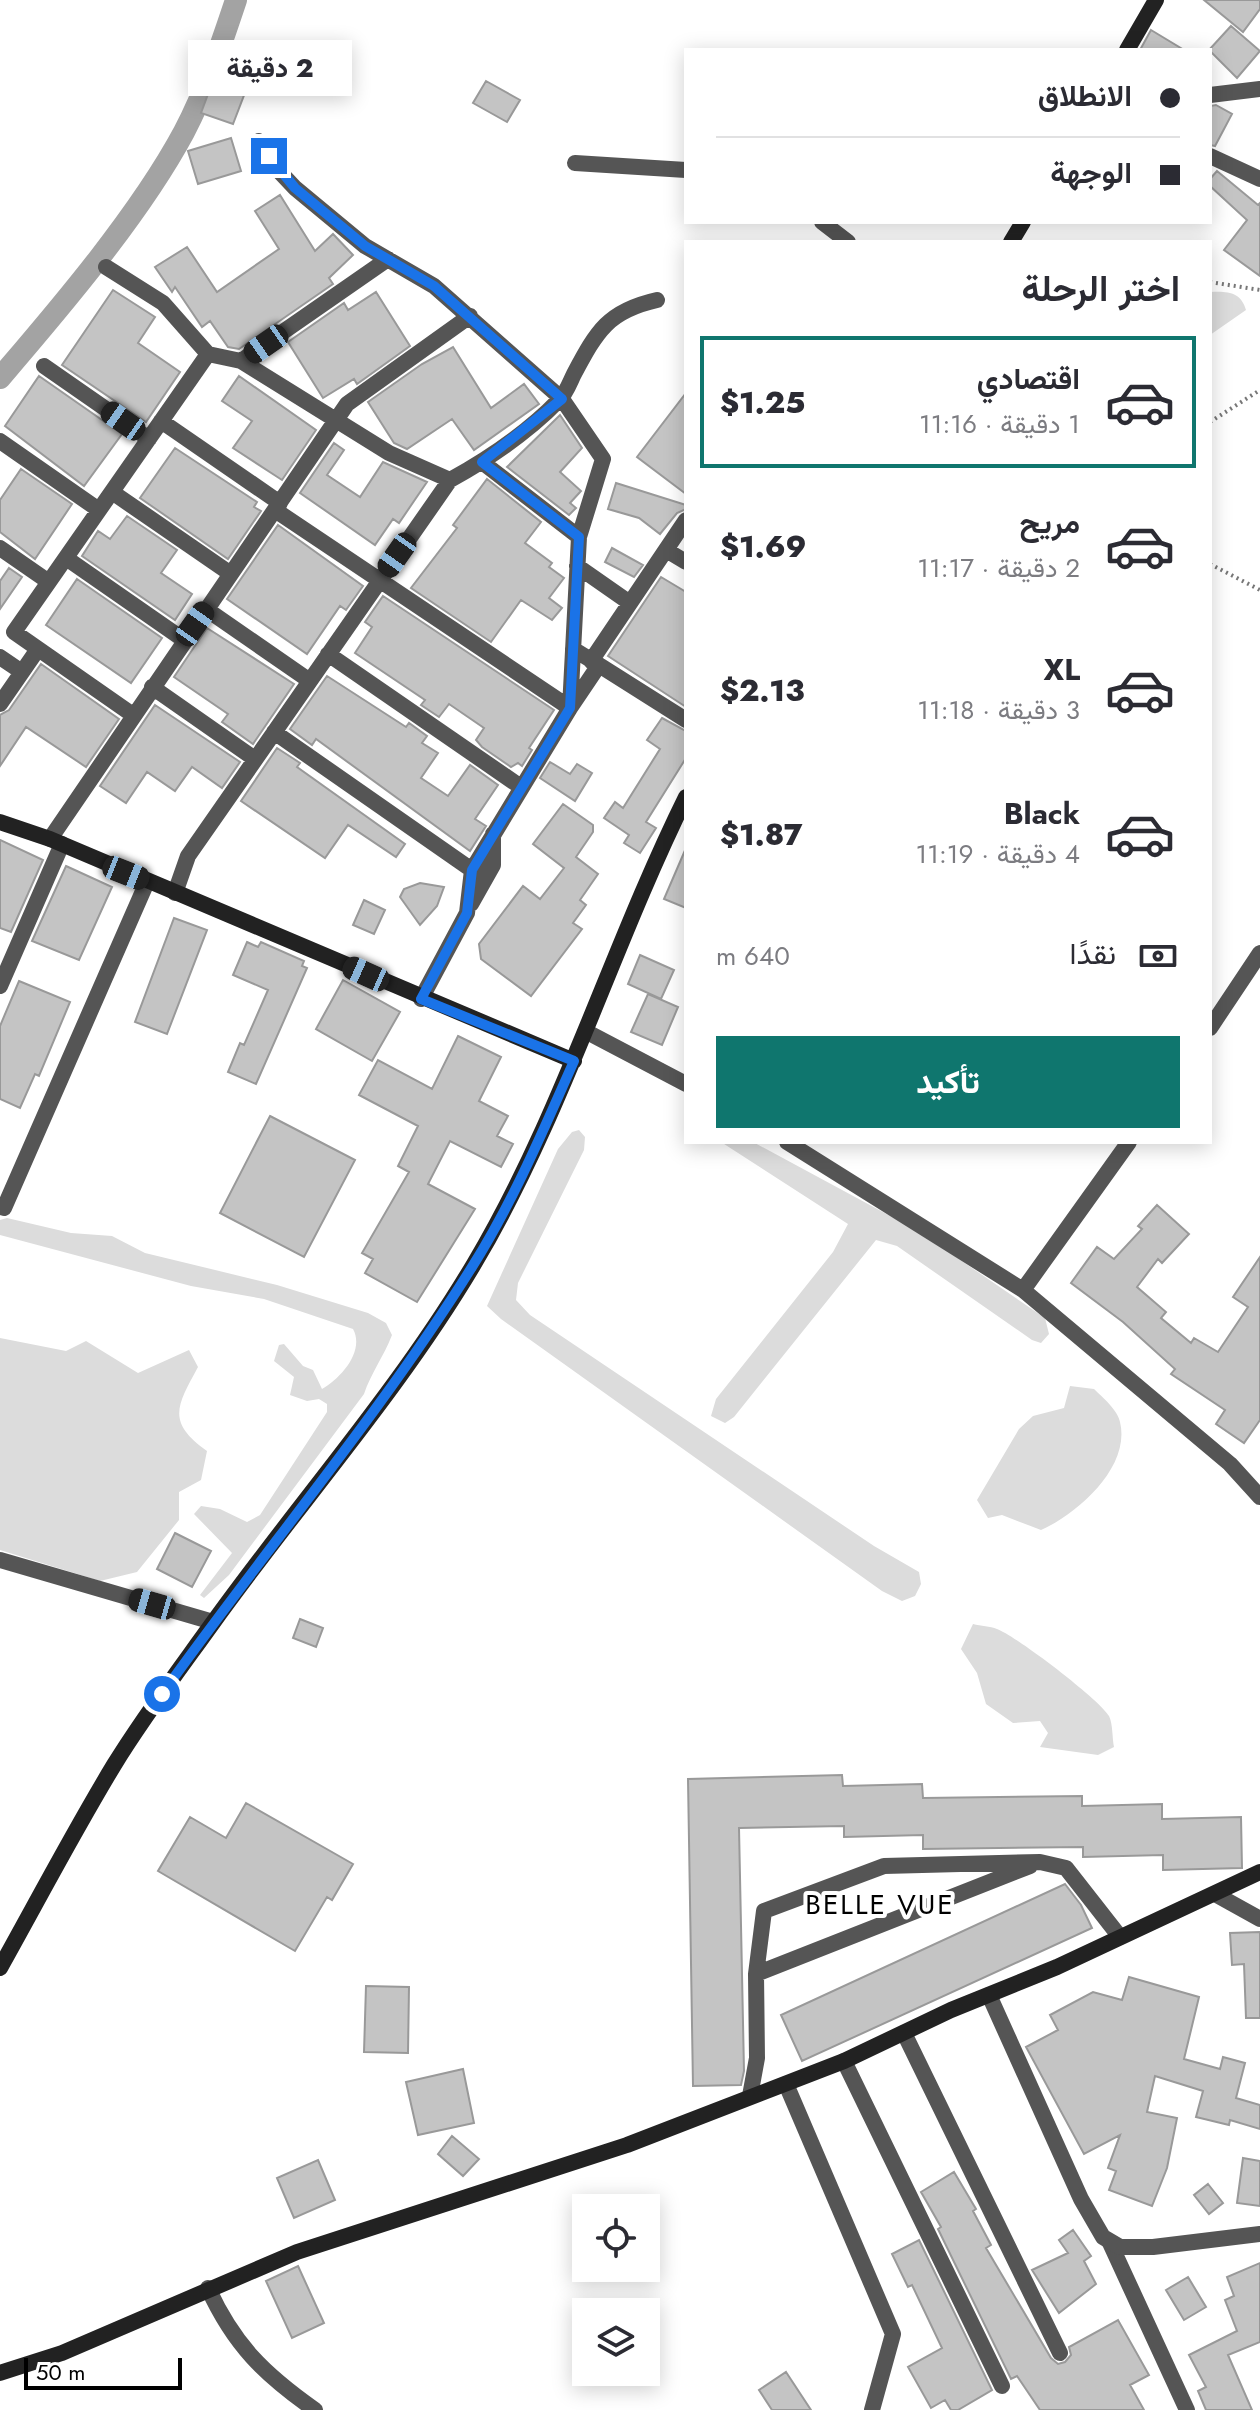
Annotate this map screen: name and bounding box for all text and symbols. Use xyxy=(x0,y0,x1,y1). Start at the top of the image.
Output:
callout: 2 دقيقة xyxy=(187,40,351,96)
text: 2 دقيقة xyxy=(226,49,314,87)
text: الانطلاق xyxy=(1038,74,1132,117)
route end xyxy=(251,138,287,174)
text: الوجهة xyxy=(1050,151,1132,194)
text: اختر الرحلة xyxy=(1022,262,1180,314)
car xyxy=(239,320,293,368)
text: اقتصادي xyxy=(977,357,1080,400)
icon: car xyxy=(1104,366,1176,438)
text: $1.25 xyxy=(720,381,805,424)
car xyxy=(96,397,150,445)
text: 1 دقيقة · 11:16 xyxy=(919,405,1080,443)
text: مريح xyxy=(1020,501,1080,544)
icon: car xyxy=(1104,510,1176,582)
text: $1.69 xyxy=(720,525,807,568)
car xyxy=(373,528,421,582)
text: 2 دقيقة · 11:17 xyxy=(917,549,1080,587)
car xyxy=(171,597,219,651)
text: XL xyxy=(1044,648,1080,691)
icon: car xyxy=(1104,654,1176,726)
text: $2.13 xyxy=(720,669,804,712)
text: 3 دقيقة · 11:18 xyxy=(917,691,1080,729)
text: Black xyxy=(1004,792,1080,835)
icon: car xyxy=(1104,798,1176,870)
text: $1.87 xyxy=(720,813,803,856)
text: 4 دقيقة · 11:19 xyxy=(916,835,1080,873)
car xyxy=(99,853,153,893)
text: نقدًا xyxy=(1070,932,1116,975)
icon: cash xyxy=(1136,934,1180,978)
text: 640 m xyxy=(716,937,790,975)
car xyxy=(339,953,393,995)
button: تأكيد xyxy=(716,1036,1180,1128)
car xyxy=(126,1586,178,1622)
route start xyxy=(144,1676,180,1712)
district label: BELLE VUE xyxy=(805,1884,955,1925)
map controls xyxy=(572,2194,660,2386)
button: locate xyxy=(572,2194,660,2282)
button: layers xyxy=(572,2298,660,2386)
scale bar xyxy=(24,2354,182,2390)
text: 50 m xyxy=(36,2356,85,2388)

